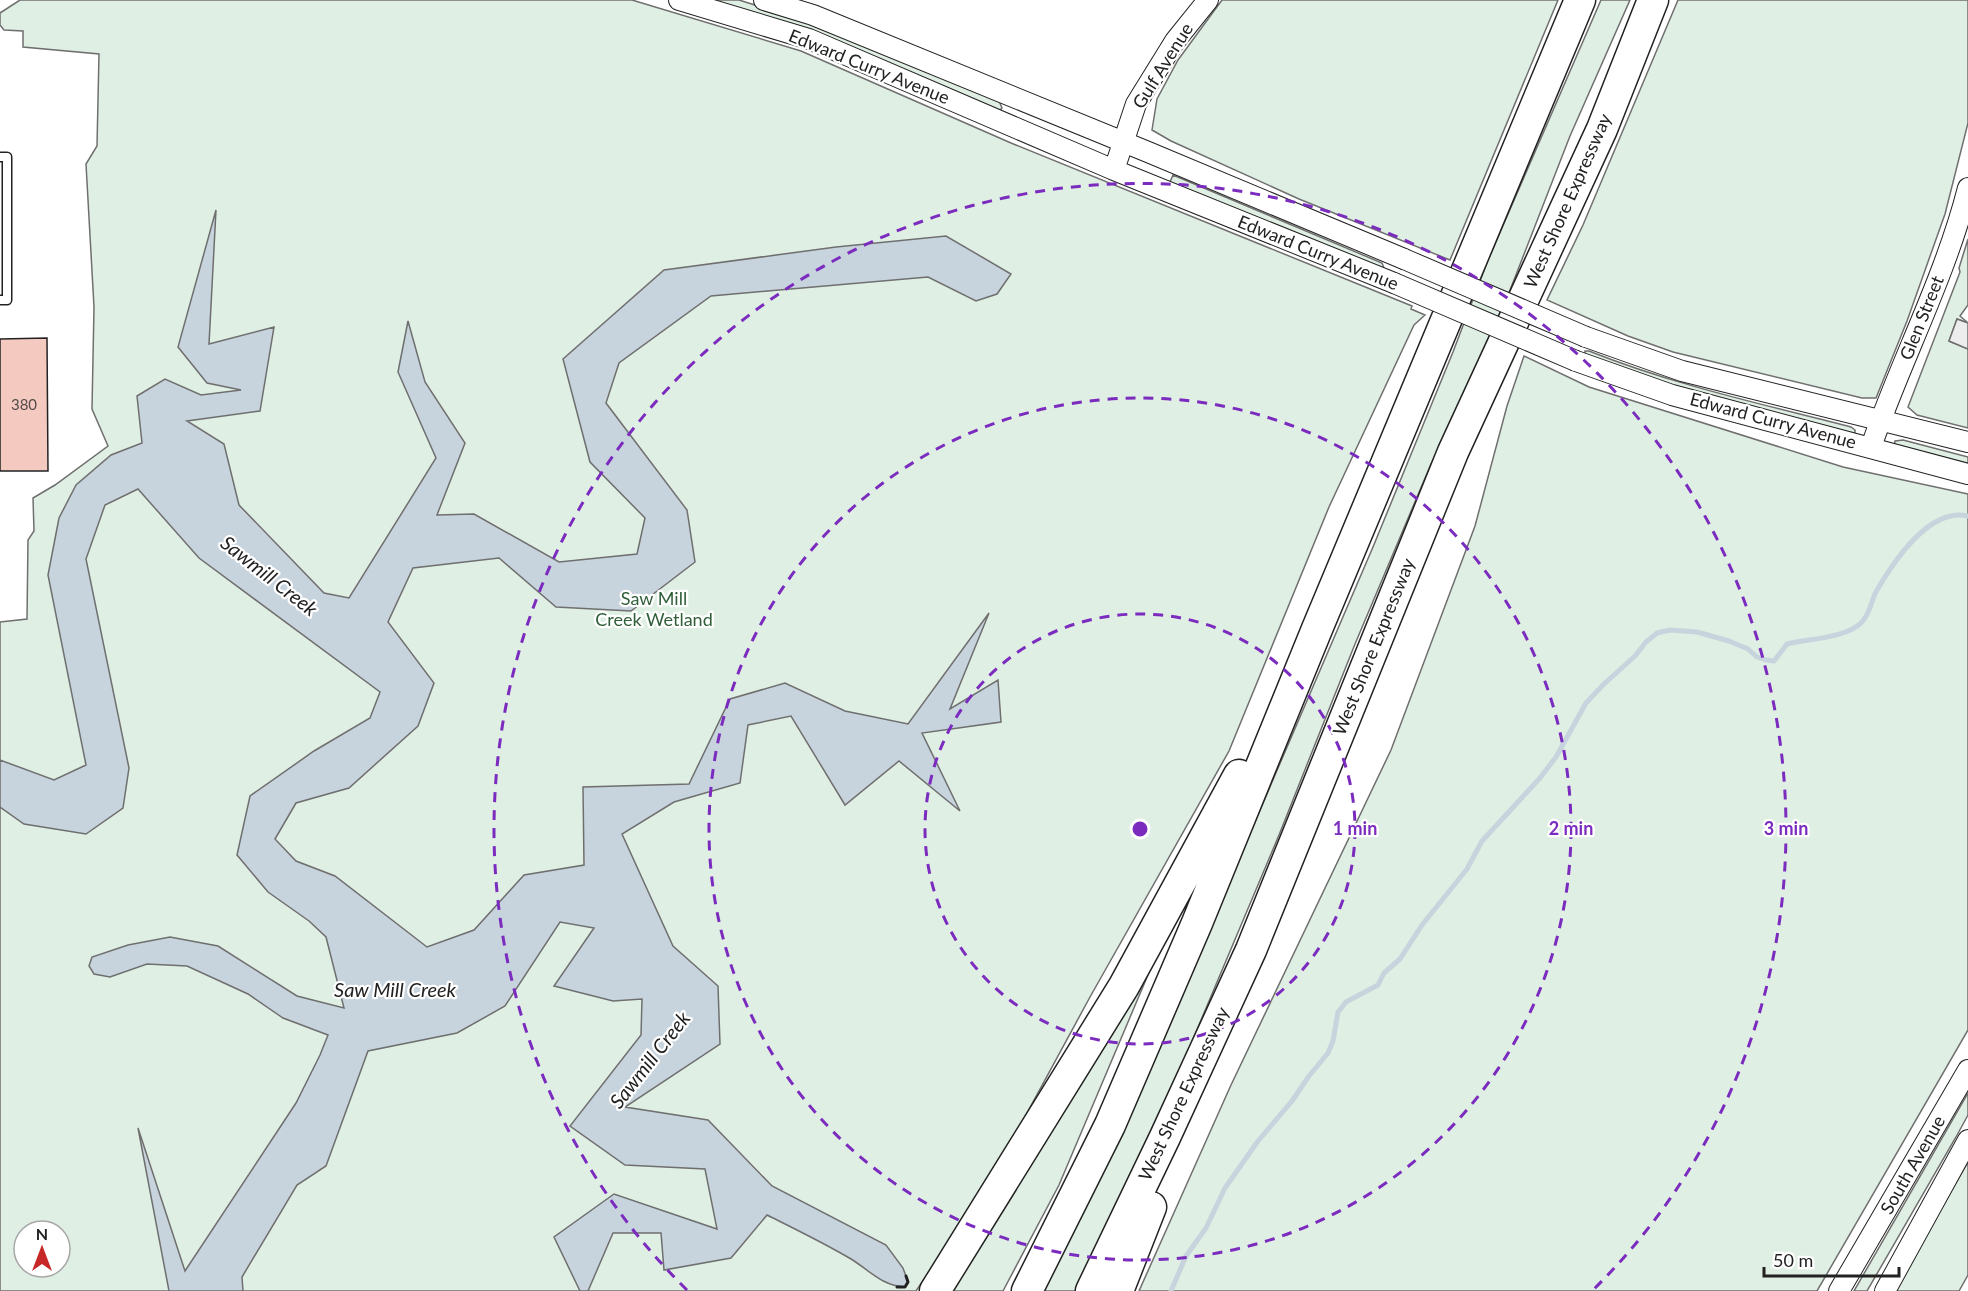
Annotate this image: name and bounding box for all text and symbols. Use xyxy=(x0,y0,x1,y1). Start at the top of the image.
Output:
street label: Gulf Avenue xyxy=(1127,19,1197,112)
street label: Edward Curry Avenue xyxy=(786,24,953,108)
street label: West Shore Expressway xyxy=(1519,109,1616,291)
street label: Edward Curry Avenue xyxy=(1235,210,1402,294)
street label: Glen Street xyxy=(1894,272,1948,363)
street label: Edward Curry Avenue xyxy=(1688,387,1859,453)
house number: 380 xyxy=(11,395,37,413)
water label: Sawmill Creek xyxy=(216,530,323,621)
street label: West Shore Expressway xyxy=(1327,554,1419,738)
park label: Saw Mill Creek Wetland xyxy=(595,587,713,630)
text: 1 min xyxy=(1333,817,1377,839)
text: 2 min xyxy=(1549,817,1593,839)
text: 3 min xyxy=(1764,817,1808,839)
centre of rings xyxy=(1130,819,1150,839)
water label: Saw Mill Creek xyxy=(334,977,456,1001)
street label: West Shore Expressway xyxy=(1133,1003,1233,1184)
water label: Sawmill Creek xyxy=(604,1006,695,1113)
street label: South Avenue xyxy=(1875,1111,1949,1218)
north arrow xyxy=(12,1219,72,1279)
text: N xyxy=(36,1224,48,1243)
scale bar xyxy=(1764,1240,1899,1278)
text: 50 m xyxy=(1773,1249,1813,1271)

